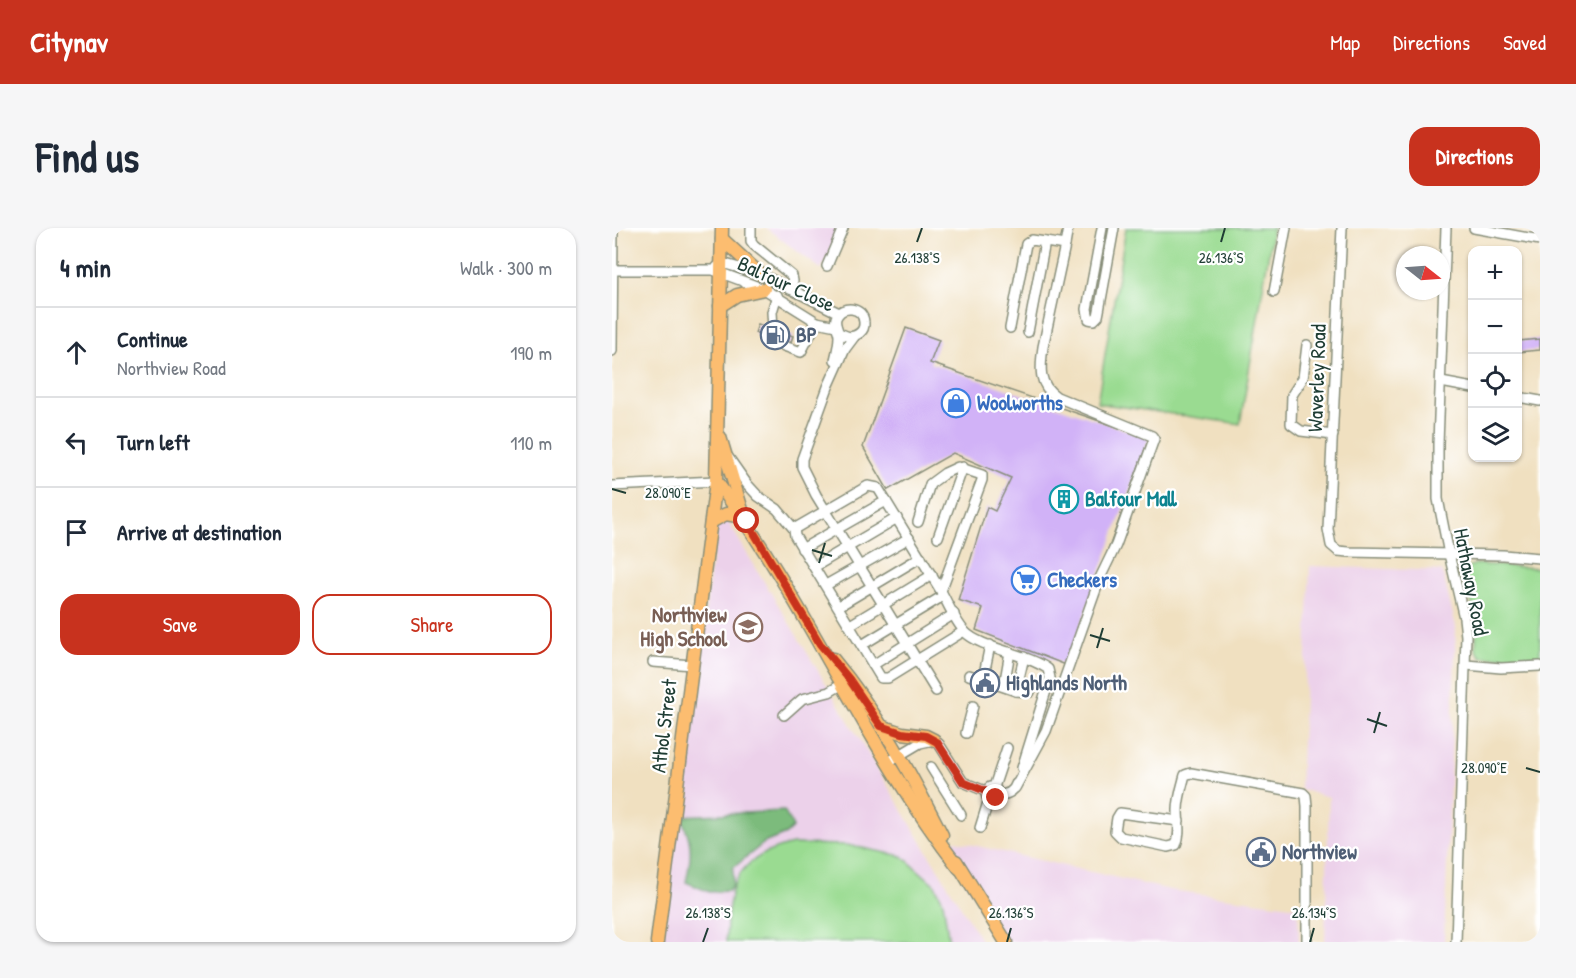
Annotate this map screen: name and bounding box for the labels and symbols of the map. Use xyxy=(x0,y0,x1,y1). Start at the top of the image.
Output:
north arrow xyxy=(1396,246,1450,300)
text: 26.138°S xyxy=(894,247,940,268)
text: 26.136°S xyxy=(1199,247,1243,268)
street label: Balfour Close xyxy=(733,248,839,319)
fuel station icon: BP xyxy=(759,319,791,351)
place label: BP xyxy=(796,320,817,349)
street label: Waverley Road xyxy=(1300,323,1333,433)
shop icon: Woolworths xyxy=(940,387,972,419)
place label: Woolworths xyxy=(977,388,1063,417)
text: 28.090°E xyxy=(645,482,691,503)
building icon: Balfour Mall xyxy=(1048,483,1080,515)
place label: Balfour Mall xyxy=(1085,484,1178,513)
route start xyxy=(733,507,759,533)
street label: Hathaway Road xyxy=(1447,526,1496,638)
supermarket icon: Checkers xyxy=(1010,564,1042,596)
place label: Checkers xyxy=(1047,565,1117,594)
place label: Northview High School xyxy=(640,600,727,654)
school or university icon: Northview High School xyxy=(732,611,764,643)
public building icon: Highlands North xyxy=(969,667,1001,699)
place label: Highlands North xyxy=(1006,668,1127,698)
street label: Athol Street xyxy=(643,677,684,774)
text: 28.090°E xyxy=(1461,757,1507,778)
route end xyxy=(982,784,1008,810)
public building icon: Northview xyxy=(1245,836,1277,868)
place label: Northview xyxy=(1282,837,1357,866)
text: 26.138°S xyxy=(685,902,731,923)
text: 26.136°S xyxy=(989,902,1033,923)
text: 26.134°S xyxy=(1292,902,1336,923)

